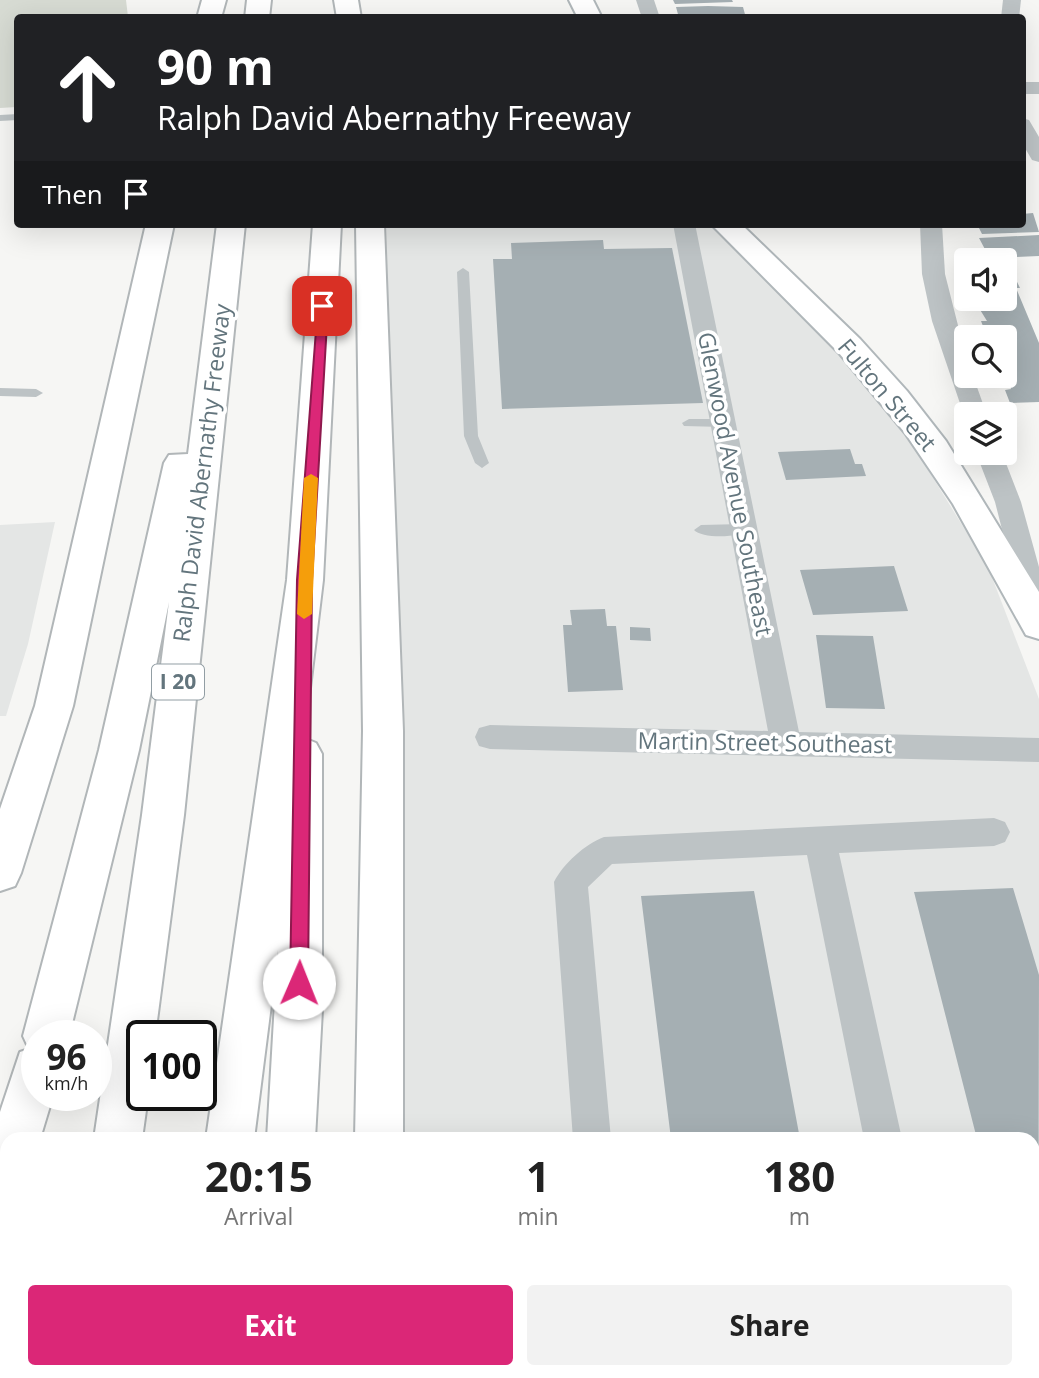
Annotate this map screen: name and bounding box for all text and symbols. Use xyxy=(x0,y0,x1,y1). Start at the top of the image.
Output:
text: 90 m xyxy=(157,33,274,99)
icon: ahead xyxy=(42,42,133,133)
text: Ralph David Abernathy Freeway xyxy=(157,96,631,139)
icon: arrive xyxy=(117,175,155,213)
text: Then xyxy=(42,176,103,212)
map controls xyxy=(954,248,1017,465)
button: sound xyxy=(954,248,1017,311)
pin xyxy=(292,276,352,336)
icon: arrive xyxy=(303,287,341,325)
street label: Ralph David Abernathy Freeway xyxy=(164,301,238,644)
button: search xyxy=(954,325,1017,388)
street label: Glenwood Avenue Southeast xyxy=(691,329,781,638)
street label: Fulton Street xyxy=(831,331,944,458)
button: layers xyxy=(954,402,1017,465)
road number: I 20 xyxy=(152,664,204,700)
street label: Martin Street Southeast xyxy=(637,724,893,760)
position arrow xyxy=(262,946,336,1020)
speed limit sign: 100 xyxy=(126,1020,217,1111)
text: 96 xyxy=(46,1033,87,1080)
text: km/h xyxy=(45,1071,88,1095)
text: 20:15 xyxy=(205,1147,313,1204)
text: 1 xyxy=(526,1147,550,1204)
text: 180 xyxy=(763,1147,835,1204)
text: Arrival xyxy=(224,1200,293,1232)
text: min xyxy=(517,1200,559,1232)
text: m xyxy=(789,1200,810,1232)
button: Exit xyxy=(28,1285,513,1365)
button: Share xyxy=(527,1285,1012,1365)

